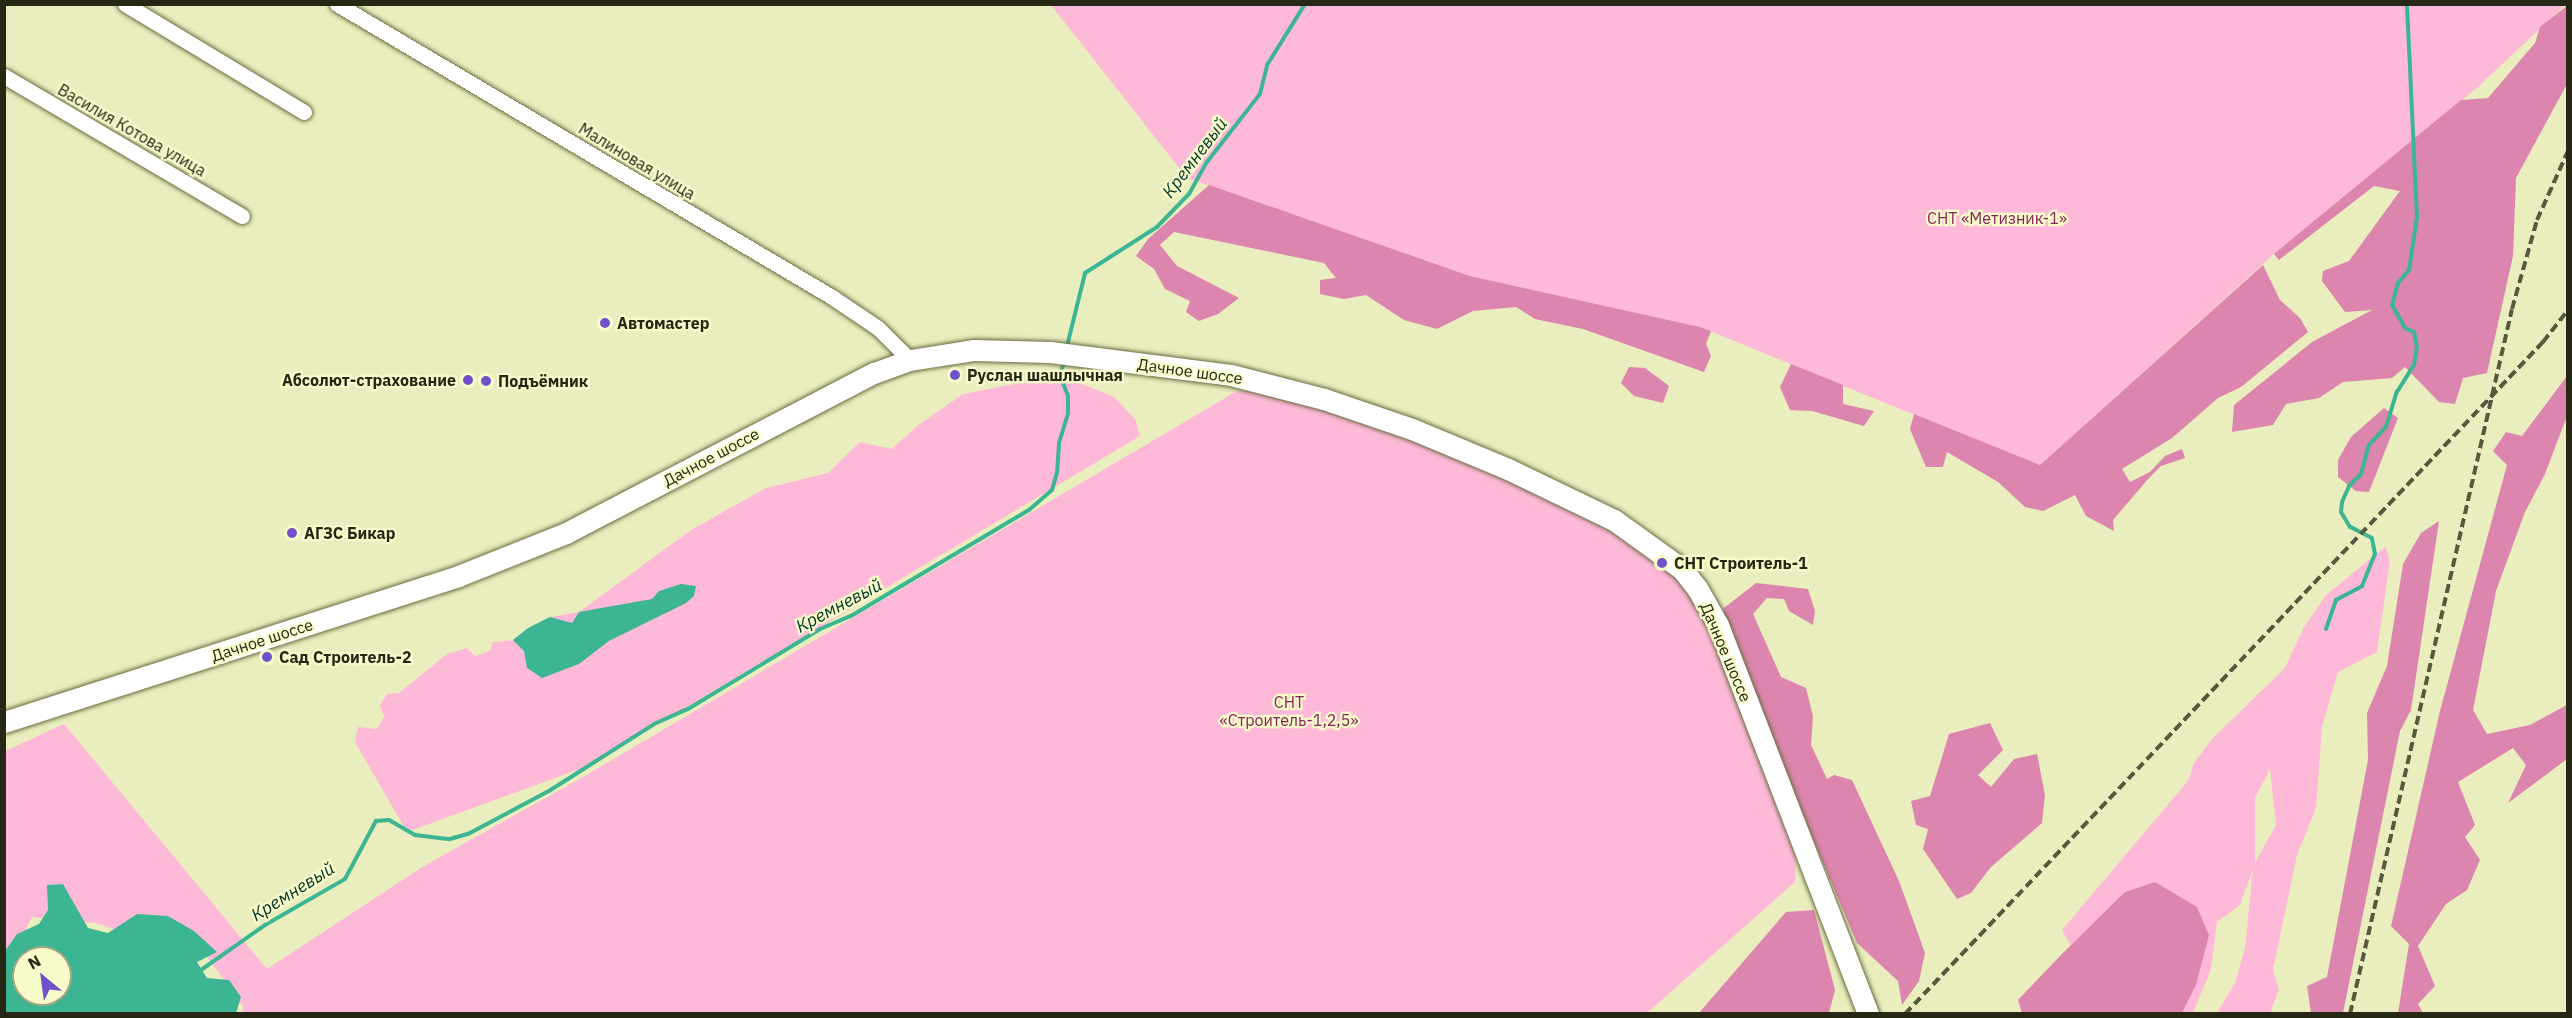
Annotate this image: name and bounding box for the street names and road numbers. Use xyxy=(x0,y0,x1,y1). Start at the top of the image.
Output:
street label: Василия Котова улица xyxy=(54,80,210,180)
street label: Малиновая улица xyxy=(575,119,699,203)
street label: Дачное шоссе xyxy=(1136,354,1244,388)
street label: Дачное шоссе xyxy=(660,424,762,490)
street label: Дачное шоссе xyxy=(1696,600,1756,704)
street label: Дачное шоссе xyxy=(209,615,315,665)

